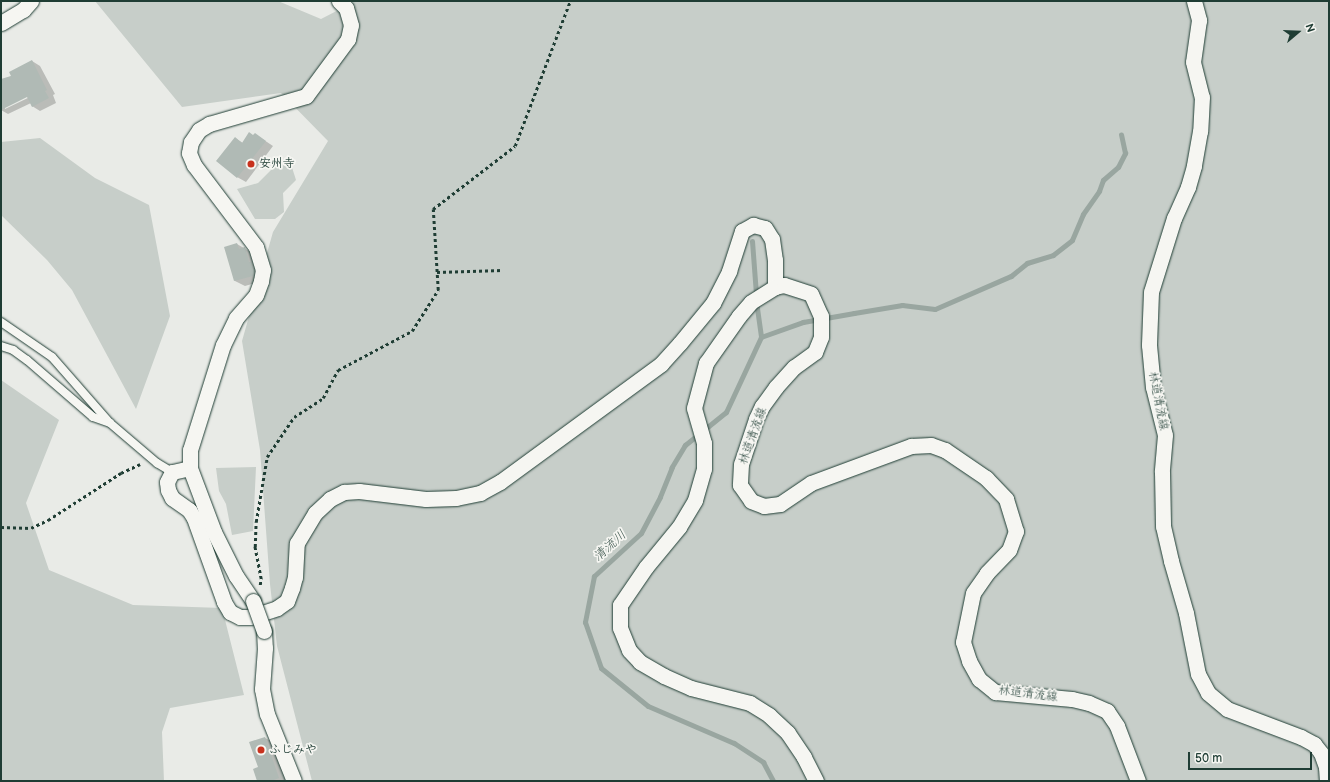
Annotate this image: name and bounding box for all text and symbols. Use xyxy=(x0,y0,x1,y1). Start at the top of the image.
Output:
north arrow xyxy=(1278,12,1318,52)
text: N xyxy=(1302,22,1317,34)
place label: 安州寺 xyxy=(259,157,295,171)
marker: 安州寺 xyxy=(246,159,256,169)
street label: 林道清流線 xyxy=(1145,370,1171,432)
street label: 林道清流線 xyxy=(736,405,770,467)
water label: 清流川 xyxy=(590,527,630,565)
street label: 林道清流線 xyxy=(997,683,1059,705)
place label: ふじみや xyxy=(269,743,317,757)
scale bar xyxy=(1190,744,1314,770)
marker: ふじみや xyxy=(256,745,266,755)
text: 50 m xyxy=(1195,751,1222,766)

